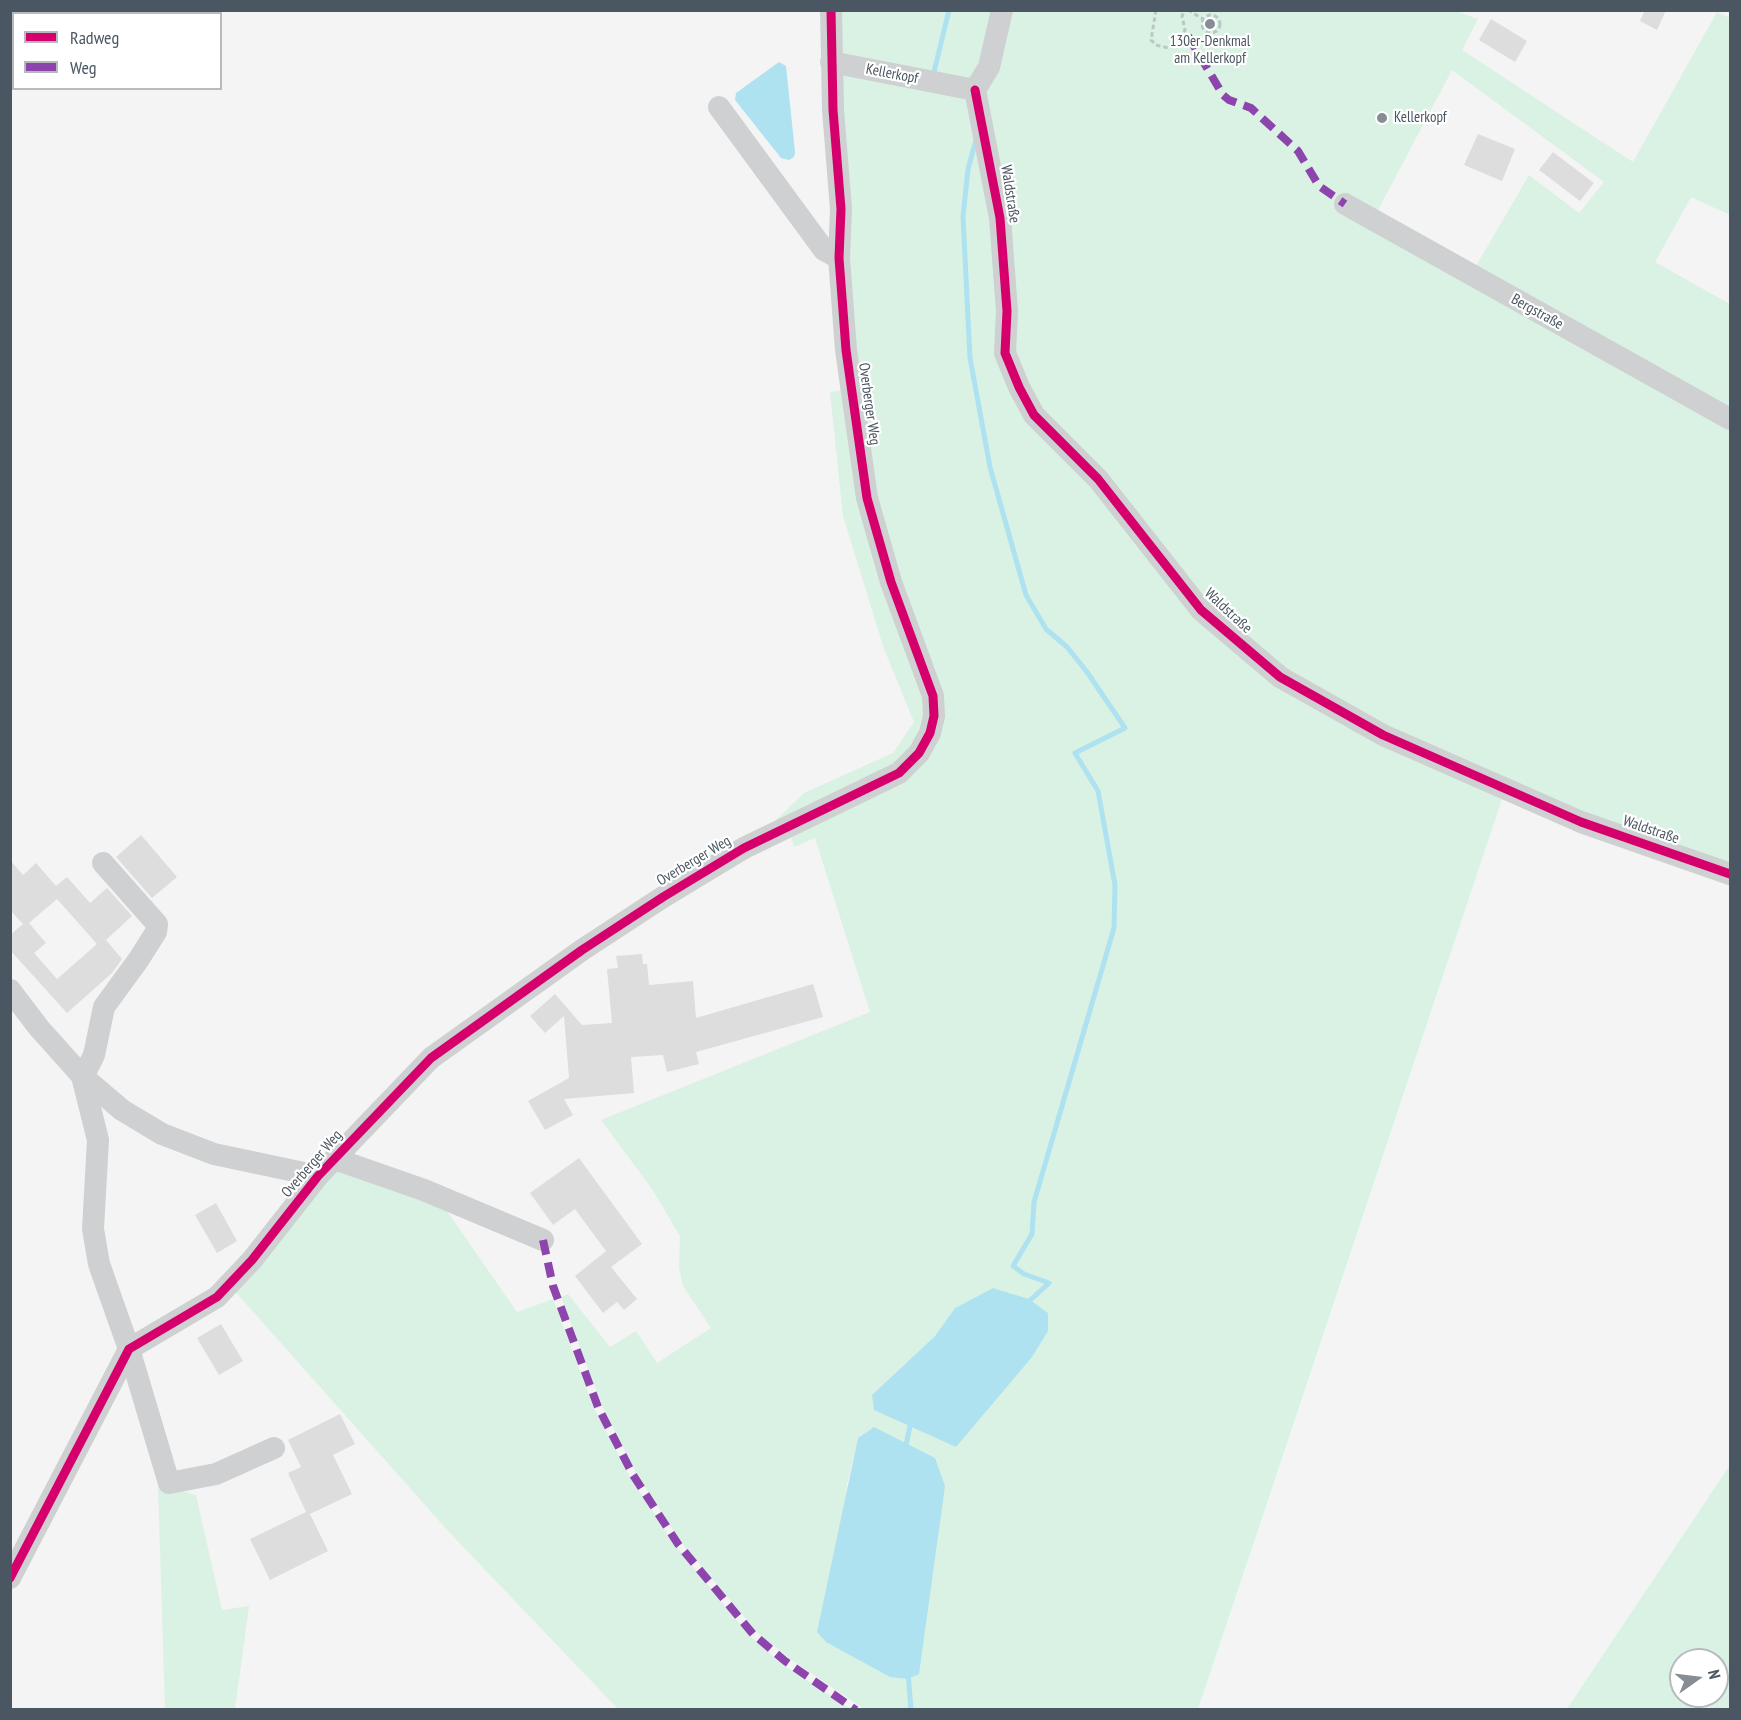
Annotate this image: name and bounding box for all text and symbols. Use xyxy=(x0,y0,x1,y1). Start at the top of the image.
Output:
legend xyxy=(12,12,222,90)
marker: 130er-Denkmal am Kellerkopf xyxy=(1203,17,1217,31)
text: Radweg xyxy=(70,26,119,49)
place label: 130er-Denkmal am Kellerkopf xyxy=(1170,33,1250,68)
text: Weg xyxy=(70,56,97,79)
street label: Kellerkopf xyxy=(864,60,920,88)
place label: Kellerkopf xyxy=(1394,109,1447,127)
marker: Kellerkopf xyxy=(1375,111,1389,125)
street label: Waldstraße xyxy=(997,164,1023,224)
street label: Bergstraße xyxy=(1508,290,1566,334)
street label: Overberger Weg xyxy=(854,362,884,446)
street label: Waldstraße xyxy=(1201,585,1255,637)
street label: Waldstraße xyxy=(1620,812,1682,848)
street label: Overberger Weg xyxy=(654,832,734,890)
street label: Overberger Weg xyxy=(278,1127,346,1201)
north arrow xyxy=(1669,1648,1729,1708)
text: N xyxy=(1704,1668,1725,1681)

